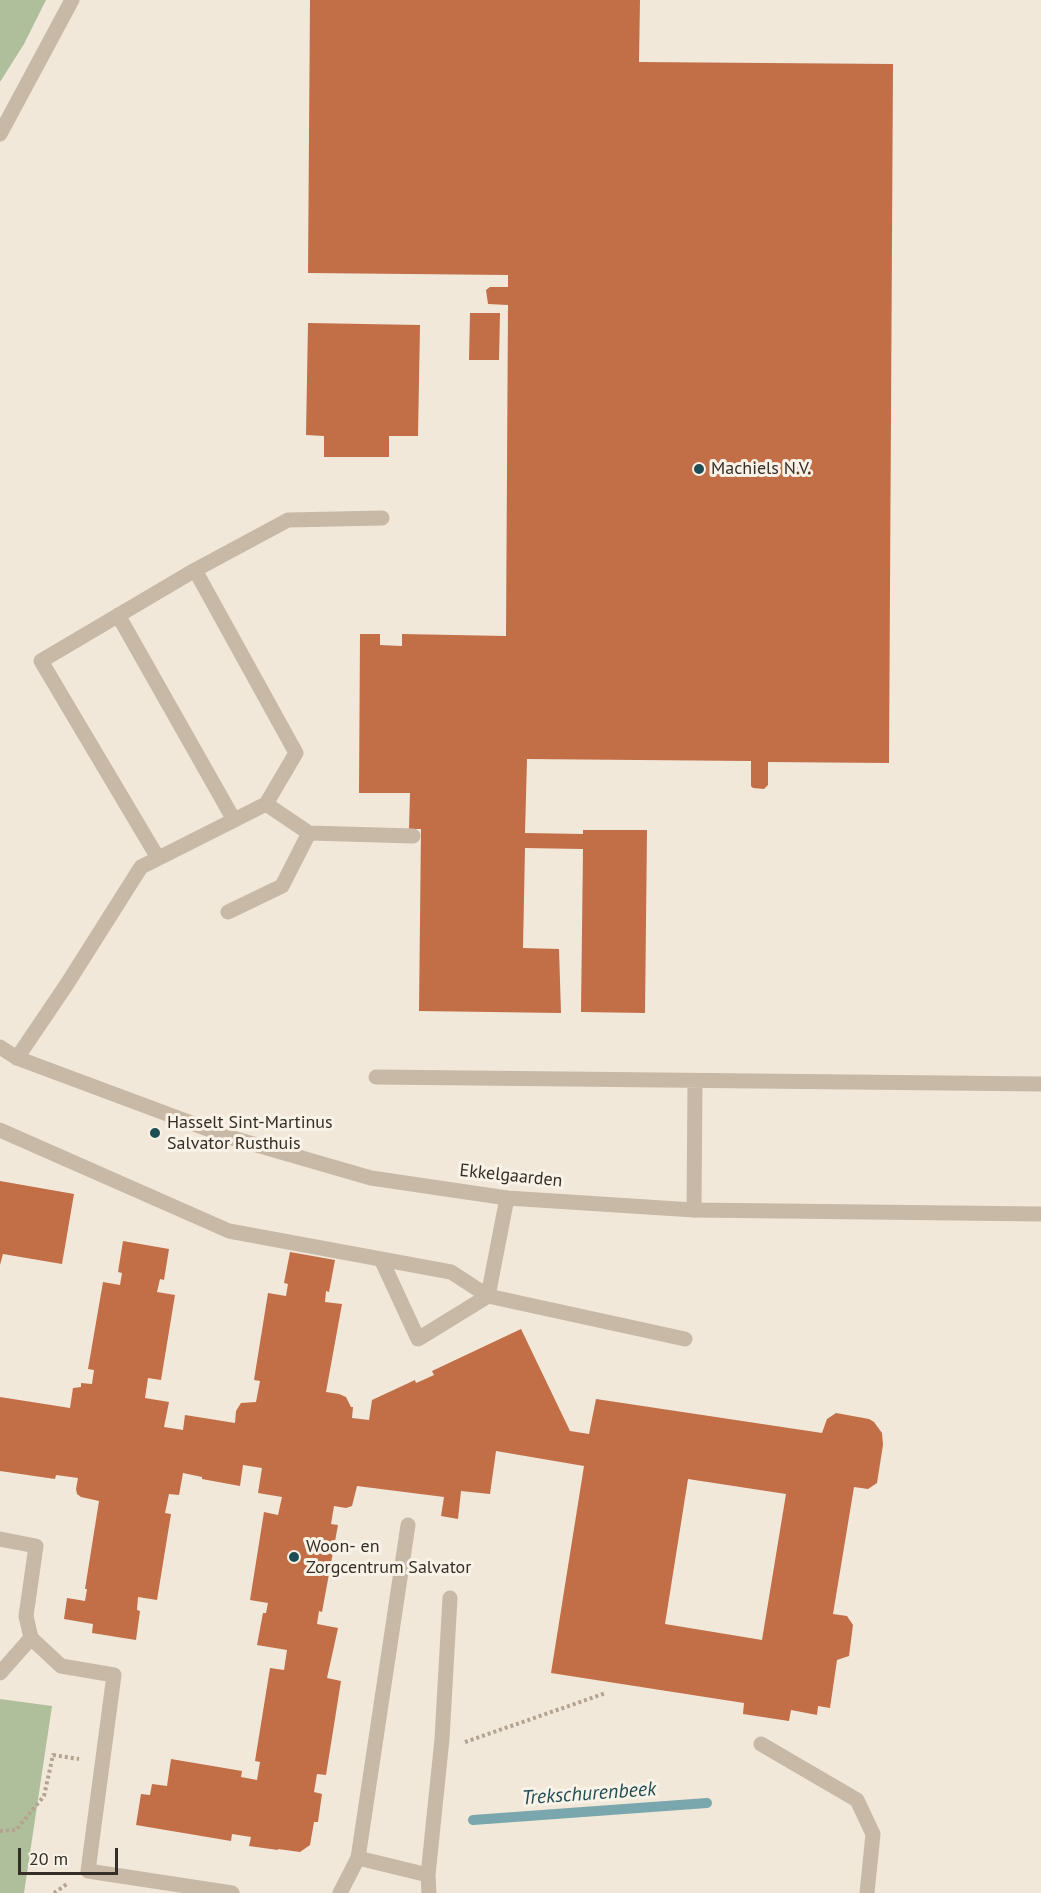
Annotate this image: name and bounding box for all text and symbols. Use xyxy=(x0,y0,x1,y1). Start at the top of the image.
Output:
place label: Machiels N.V. xyxy=(711,458,811,480)
marker: Machiels N.V. xyxy=(692,462,706,476)
place label: Hasselt Sint-Martinus Salvator Rusthuis xyxy=(167,1112,333,1154)
marker: Hasselt Sint-Martinus Salvator Rusthuis xyxy=(148,1126,162,1140)
street label: Ekkelgaarden xyxy=(458,1160,564,1192)
place label: Woon- en Zorgcentrum Salvator xyxy=(306,1536,471,1578)
marker: Woon- en Zorgcentrum Salvator xyxy=(287,1550,301,1564)
water label: Trekschurenbeek xyxy=(521,1777,657,1811)
scale bar xyxy=(21,1836,122,1874)
text: 20 m xyxy=(29,1847,68,1870)

